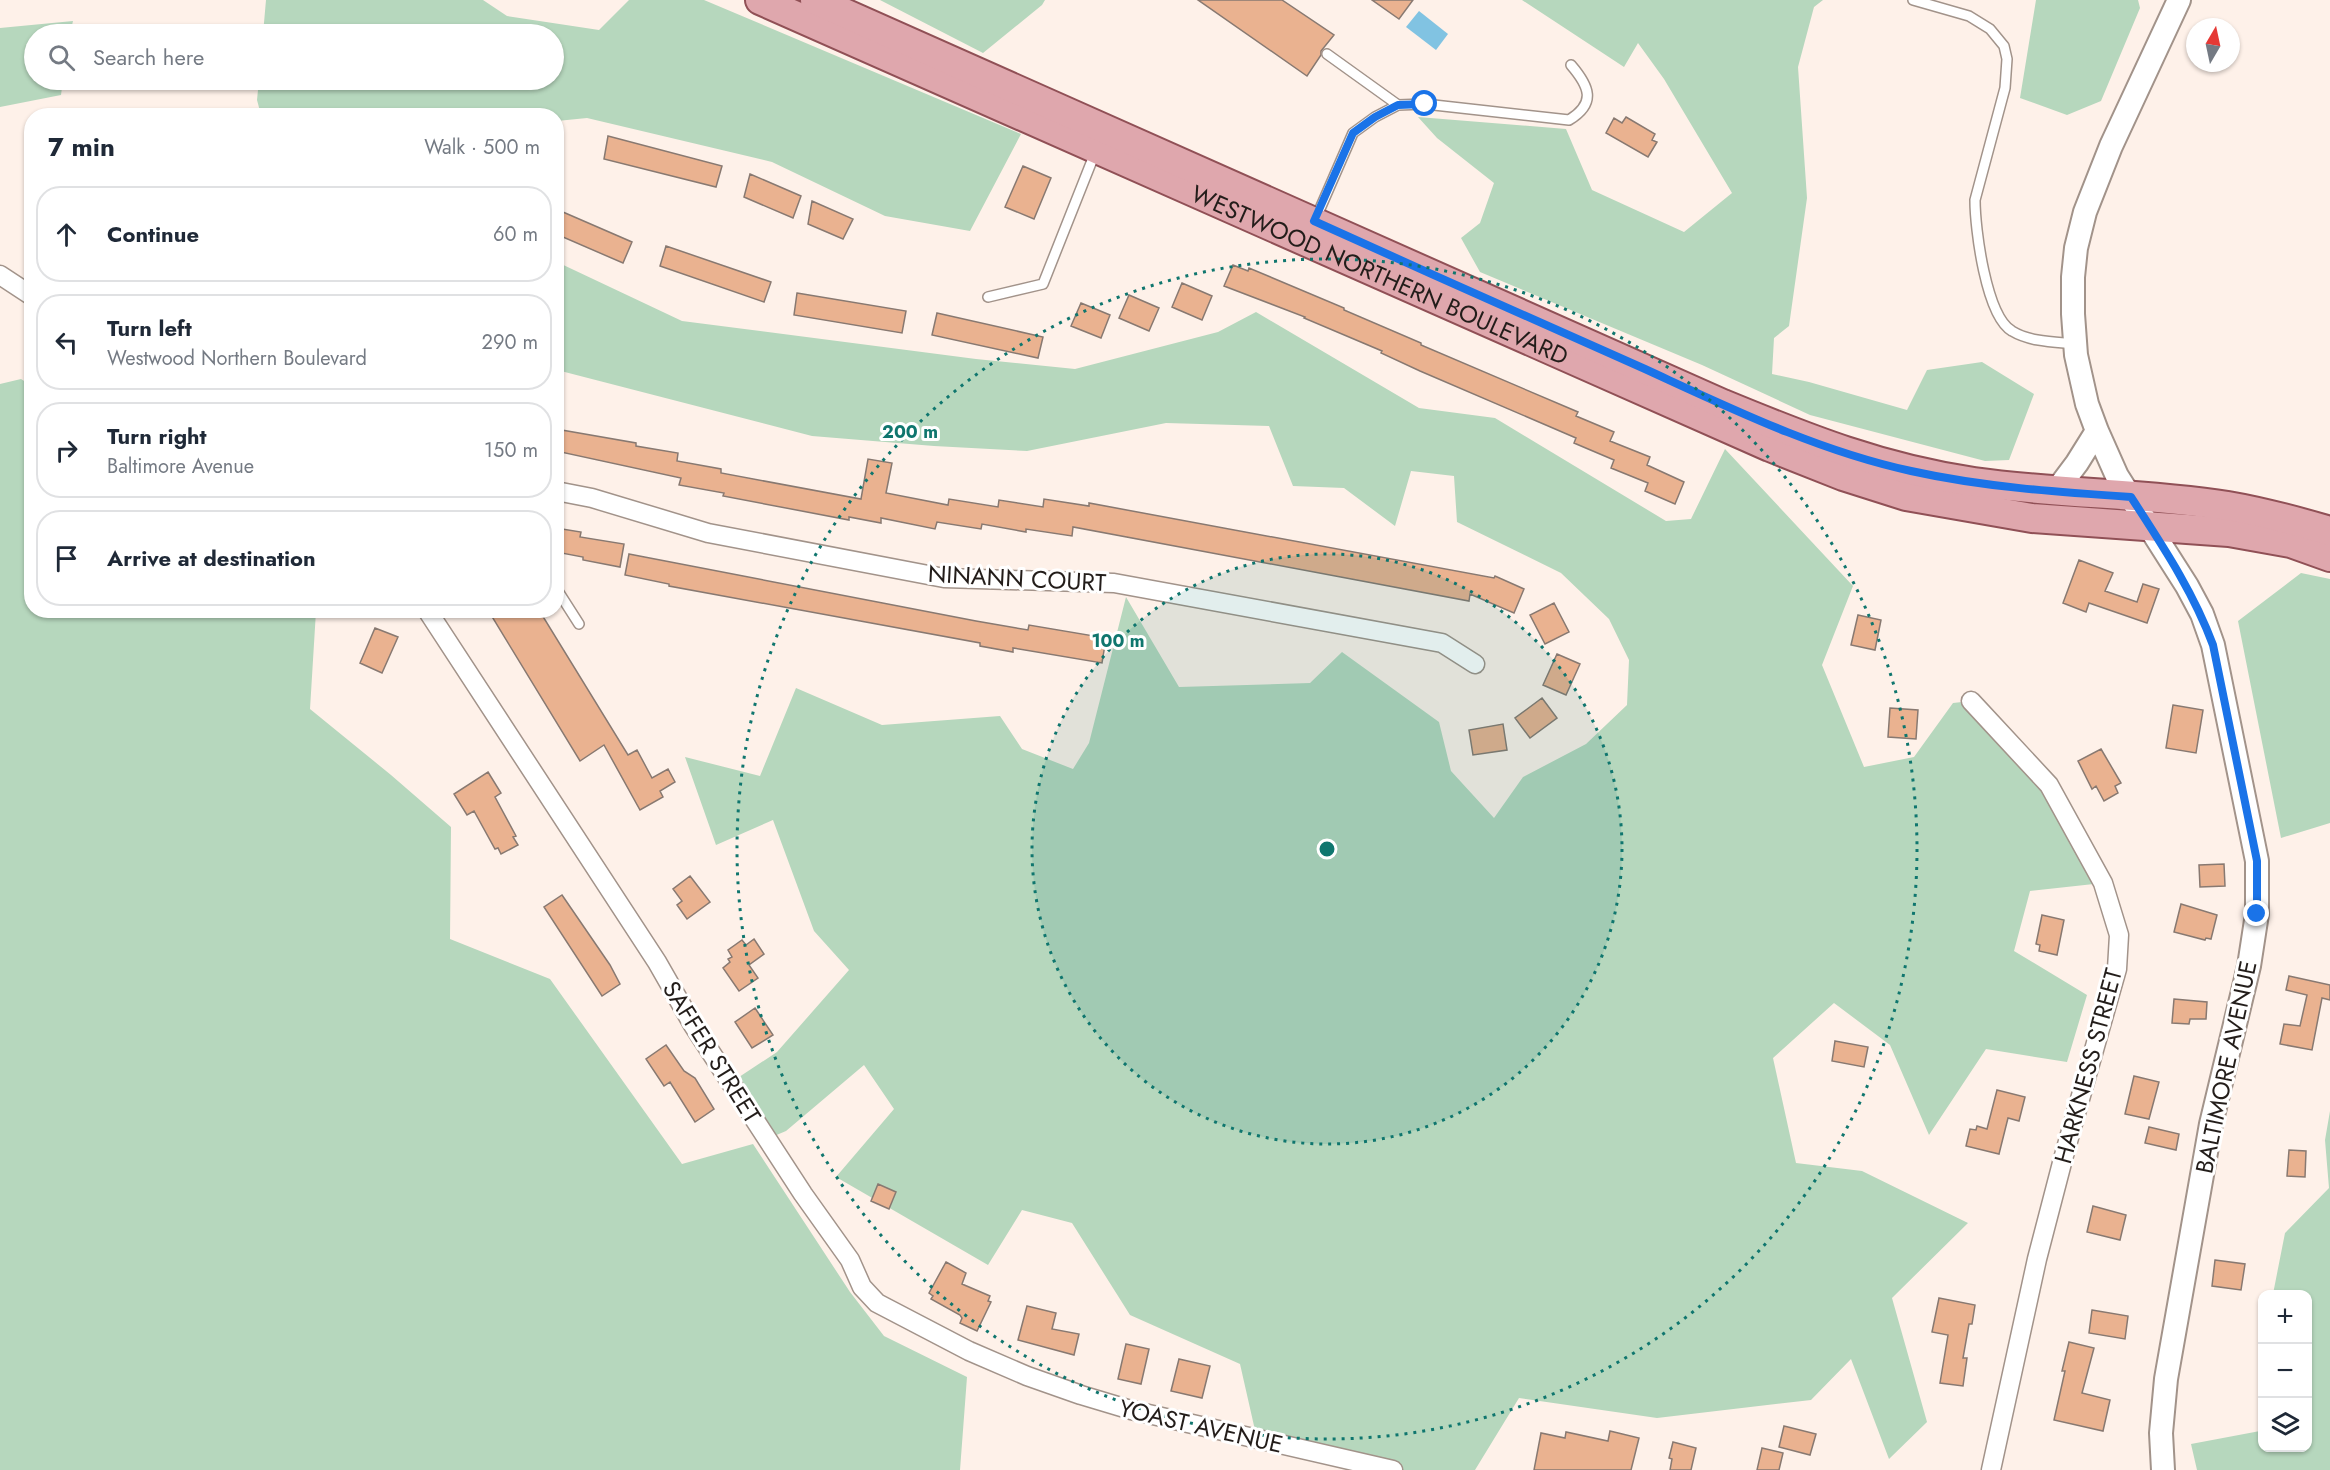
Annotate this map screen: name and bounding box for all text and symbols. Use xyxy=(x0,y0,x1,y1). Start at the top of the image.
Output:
north arrow xyxy=(2186,18,2240,72)
search box xyxy=(24,24,564,90)
icon: search xyxy=(45,41,78,74)
text: Search here xyxy=(93,41,204,73)
route start xyxy=(1411,90,1437,116)
text: 7 min xyxy=(48,128,115,166)
text: Walk · 500 m xyxy=(424,133,540,162)
street label: WESTWOOD NORTHERN BOULEVARD xyxy=(1186,176,1574,373)
icon: ahead xyxy=(50,218,83,251)
text: Continue xyxy=(107,218,199,250)
text: 60 m xyxy=(493,220,538,249)
text: Turn left xyxy=(107,312,192,344)
icon: left xyxy=(50,326,83,359)
text: 290 m xyxy=(482,328,538,357)
text: Westwood Northern Boulevard xyxy=(107,344,367,373)
text: 200 m xyxy=(882,419,938,445)
text: Turn right xyxy=(107,420,207,452)
icon: right xyxy=(50,434,83,467)
text: 150 m xyxy=(484,436,538,465)
text: Baltimore Avenue xyxy=(107,452,254,481)
icon: arrive xyxy=(50,542,83,575)
text: Arrive at destination xyxy=(107,542,316,574)
street label: NINANN COURT xyxy=(927,556,1107,600)
text: 100 m xyxy=(1091,628,1145,654)
centre of rings xyxy=(1317,839,1337,859)
route end xyxy=(2243,900,2269,926)
street label: BALTIMORE AVENUE xyxy=(2186,957,2266,1177)
street label: HARKNESS STREET xyxy=(2045,965,2131,1167)
street label: SAFFER STREET xyxy=(654,974,770,1130)
map controls xyxy=(2258,1290,2312,1452)
button: + xyxy=(2258,1290,2312,1344)
button: − xyxy=(2258,1344,2312,1398)
street label: YOAST AVENUE xyxy=(1116,1390,1286,1462)
button: layers xyxy=(2258,1398,2312,1452)

